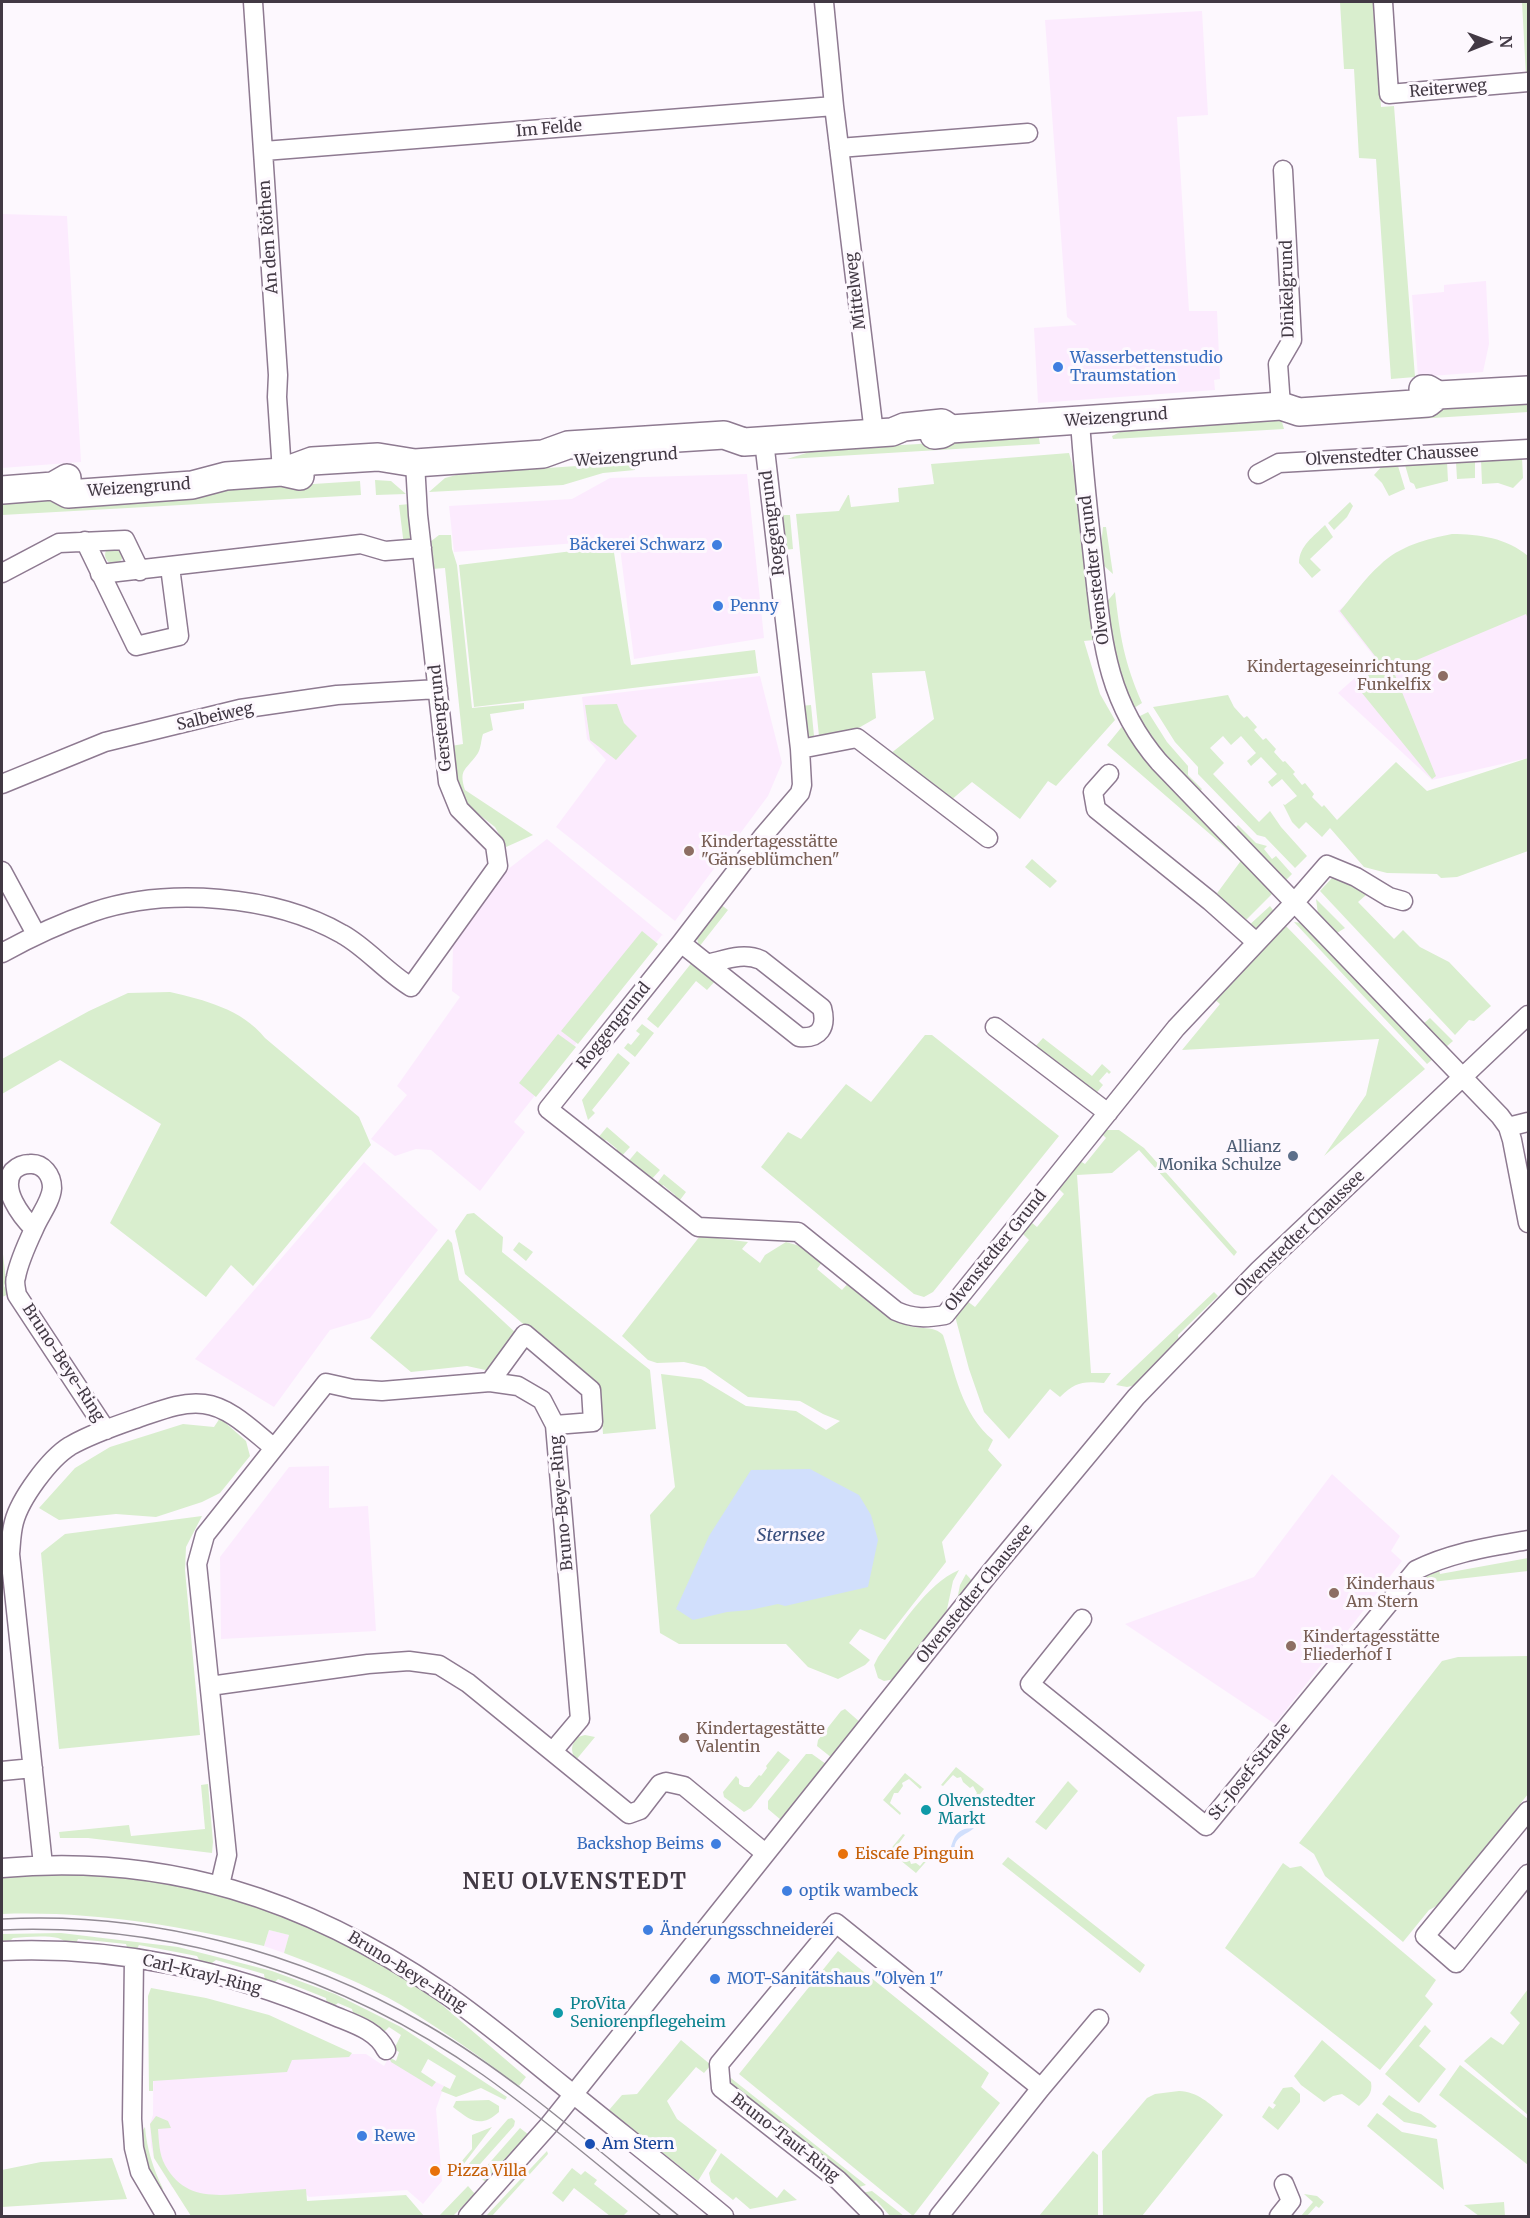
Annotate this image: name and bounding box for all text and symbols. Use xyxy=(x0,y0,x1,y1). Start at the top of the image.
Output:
north arrow xyxy=(1458,12,1518,72)
text: N xyxy=(1496,35,1516,48)
street label: Reiterweg xyxy=(1408,76,1488,102)
street label: Im Felde xyxy=(515,117,583,141)
street label: An den Röthen xyxy=(255,179,283,295)
street label: Dinkelgrund xyxy=(1278,240,1298,338)
street label: Mittelweg xyxy=(842,251,870,331)
place label: Wasserbettenstudio Traumstation xyxy=(1070,348,1223,386)
marker: Wasserbettenstudio Traumstation xyxy=(1051,360,1065,374)
street label: Weizengrund xyxy=(1064,405,1168,431)
street label: Olvenstedter Chaussee xyxy=(1305,442,1479,470)
street label: Weizengrund xyxy=(574,445,678,471)
street label: Roggengrund xyxy=(757,469,789,577)
street label: Weizengrund xyxy=(87,475,191,501)
street label: Olvenstedter Grund xyxy=(1076,494,1114,646)
place label: Bäckerei Schwarz xyxy=(569,535,705,555)
marker: Bäckerei Schwarz xyxy=(710,538,724,552)
place label: Penny xyxy=(730,596,778,616)
marker: Penny xyxy=(711,599,725,613)
place label: Kindertageseinrichtung Funkelfix xyxy=(1247,657,1431,695)
street label: Gerstengrund xyxy=(426,664,456,772)
marker: Kindertageseinrichtung Funkelfix xyxy=(1436,669,1450,683)
street label: Salbeiweg xyxy=(175,699,255,735)
place label: Kindertagesstätte "Gänseblümchen" xyxy=(701,832,840,870)
marker: Kindertagesstätte "Gänseblümchen" xyxy=(682,844,696,858)
street label: Roggengrund xyxy=(573,979,655,1073)
place label: Allianz Monika Schulze xyxy=(1158,1137,1281,1175)
marker: Allianz Monika Schulze xyxy=(1286,1149,1300,1163)
street label: Olvenstedter Chaussee xyxy=(1231,1167,1369,1301)
street label: Olvenstedter Grund xyxy=(941,1187,1051,1315)
street label: Bruno-Beye-Ring xyxy=(18,1301,108,1425)
street label: Bruno-Beye-Ring xyxy=(546,1434,578,1572)
street label: Olvenstedter Chaussee xyxy=(913,1521,1037,1667)
water label: Sternsee xyxy=(757,1525,825,1547)
place label: Kinderhaus Am Stern xyxy=(1346,1574,1435,1612)
marker: Kinderhaus Am Stern xyxy=(1327,1586,1341,1600)
place label: Kindertagesstätte Fliederhof I xyxy=(1303,1627,1440,1665)
marker: Kindertagesstätte Fliederhof I xyxy=(1284,1639,1298,1653)
place label: Kindertagestätte Valentin xyxy=(696,1719,825,1757)
street label: St.-Josef-Straße xyxy=(1205,1720,1295,1824)
marker: Kindertagestätte Valentin xyxy=(677,1731,691,1745)
place label: Olvenstedter Markt xyxy=(938,1791,1036,1829)
marker: Olvenstedter Markt xyxy=(919,1803,933,1817)
place label: Backshop Beims xyxy=(577,1834,704,1854)
marker: Backshop Beims xyxy=(709,1837,723,1851)
place label: Eiscafe Pinguin xyxy=(855,1844,974,1864)
marker: Eiscafe Pinguin xyxy=(836,1847,850,1861)
district label: NEU OLVENSTEDT xyxy=(462,1870,688,1896)
place label: optik wambeck xyxy=(799,1881,918,1901)
marker: optik wambeck xyxy=(780,1884,794,1898)
place label: Änderungsschneiderei xyxy=(660,1920,834,1940)
marker: Änderungsschneiderei xyxy=(641,1923,655,1937)
street label: Bruno-Beye-Ring xyxy=(344,1928,470,2016)
street label: Carl-Krayl-Ring xyxy=(141,1951,263,1999)
place label: MOT-Sanitätshaus "Olven 1" xyxy=(727,1969,944,1989)
marker: MOT-Sanitätshaus "Olven 1" xyxy=(708,1972,722,1986)
place label: ProVita Seniorenpflegeheim xyxy=(570,1994,726,2032)
marker: ProVita Seniorenpflegeheim xyxy=(551,2006,565,2020)
street label: Bruno-Taut-Ring xyxy=(727,2090,843,2186)
place label: Rewe xyxy=(374,2126,415,2146)
marker: Rewe xyxy=(355,2129,369,2143)
place label: Am Stern xyxy=(602,2134,674,2154)
marker: Am Stern xyxy=(583,2137,597,2151)
place label: Pizza Villa xyxy=(447,2161,527,2181)
marker: Pizza Villa xyxy=(428,2164,442,2178)

